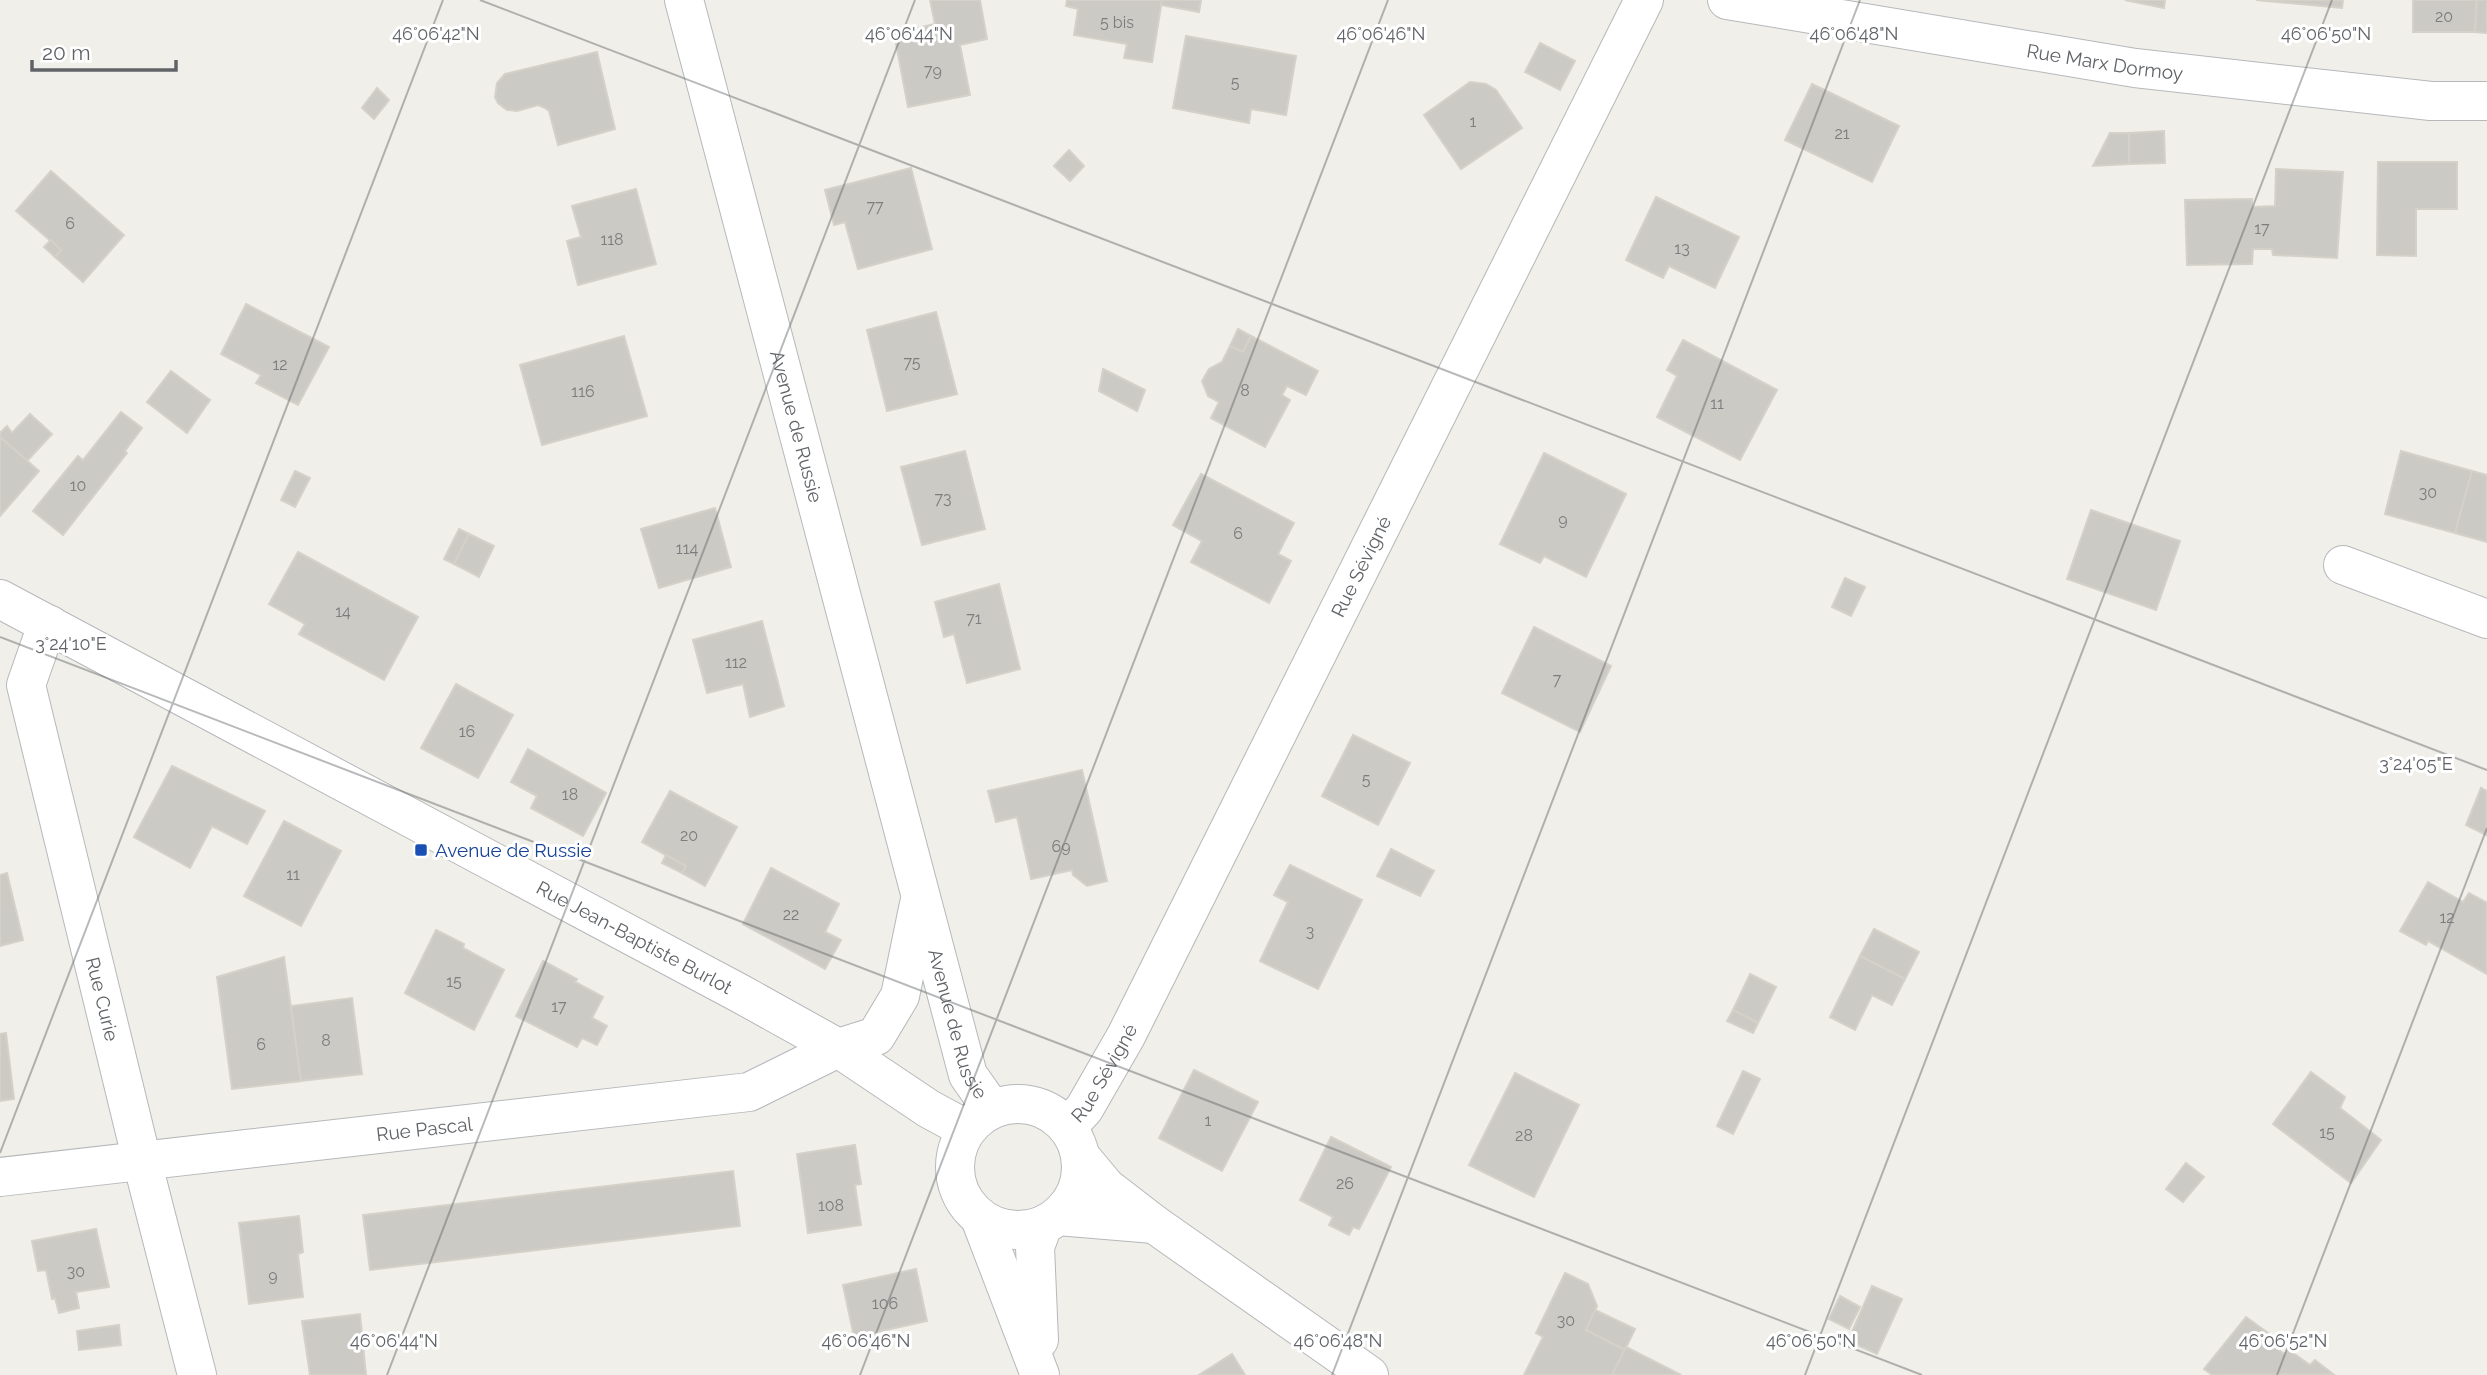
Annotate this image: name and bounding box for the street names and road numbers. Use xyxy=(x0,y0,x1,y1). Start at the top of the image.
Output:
street label: Rue Marx Dormoy xyxy=(2025,39,2184,84)
street label: Avenue de Russie xyxy=(766,348,827,505)
street label: Rue Sévigné xyxy=(1326,512,1395,621)
street label: Rue Jean-Baptiste Burlot xyxy=(533,876,737,999)
street label: Avenue de Russie xyxy=(924,946,992,1103)
street label: Rue Curie xyxy=(82,955,123,1043)
street label: Rue Sévigné xyxy=(1066,1020,1141,1127)
street label: Rue Pascal xyxy=(375,1112,474,1145)

